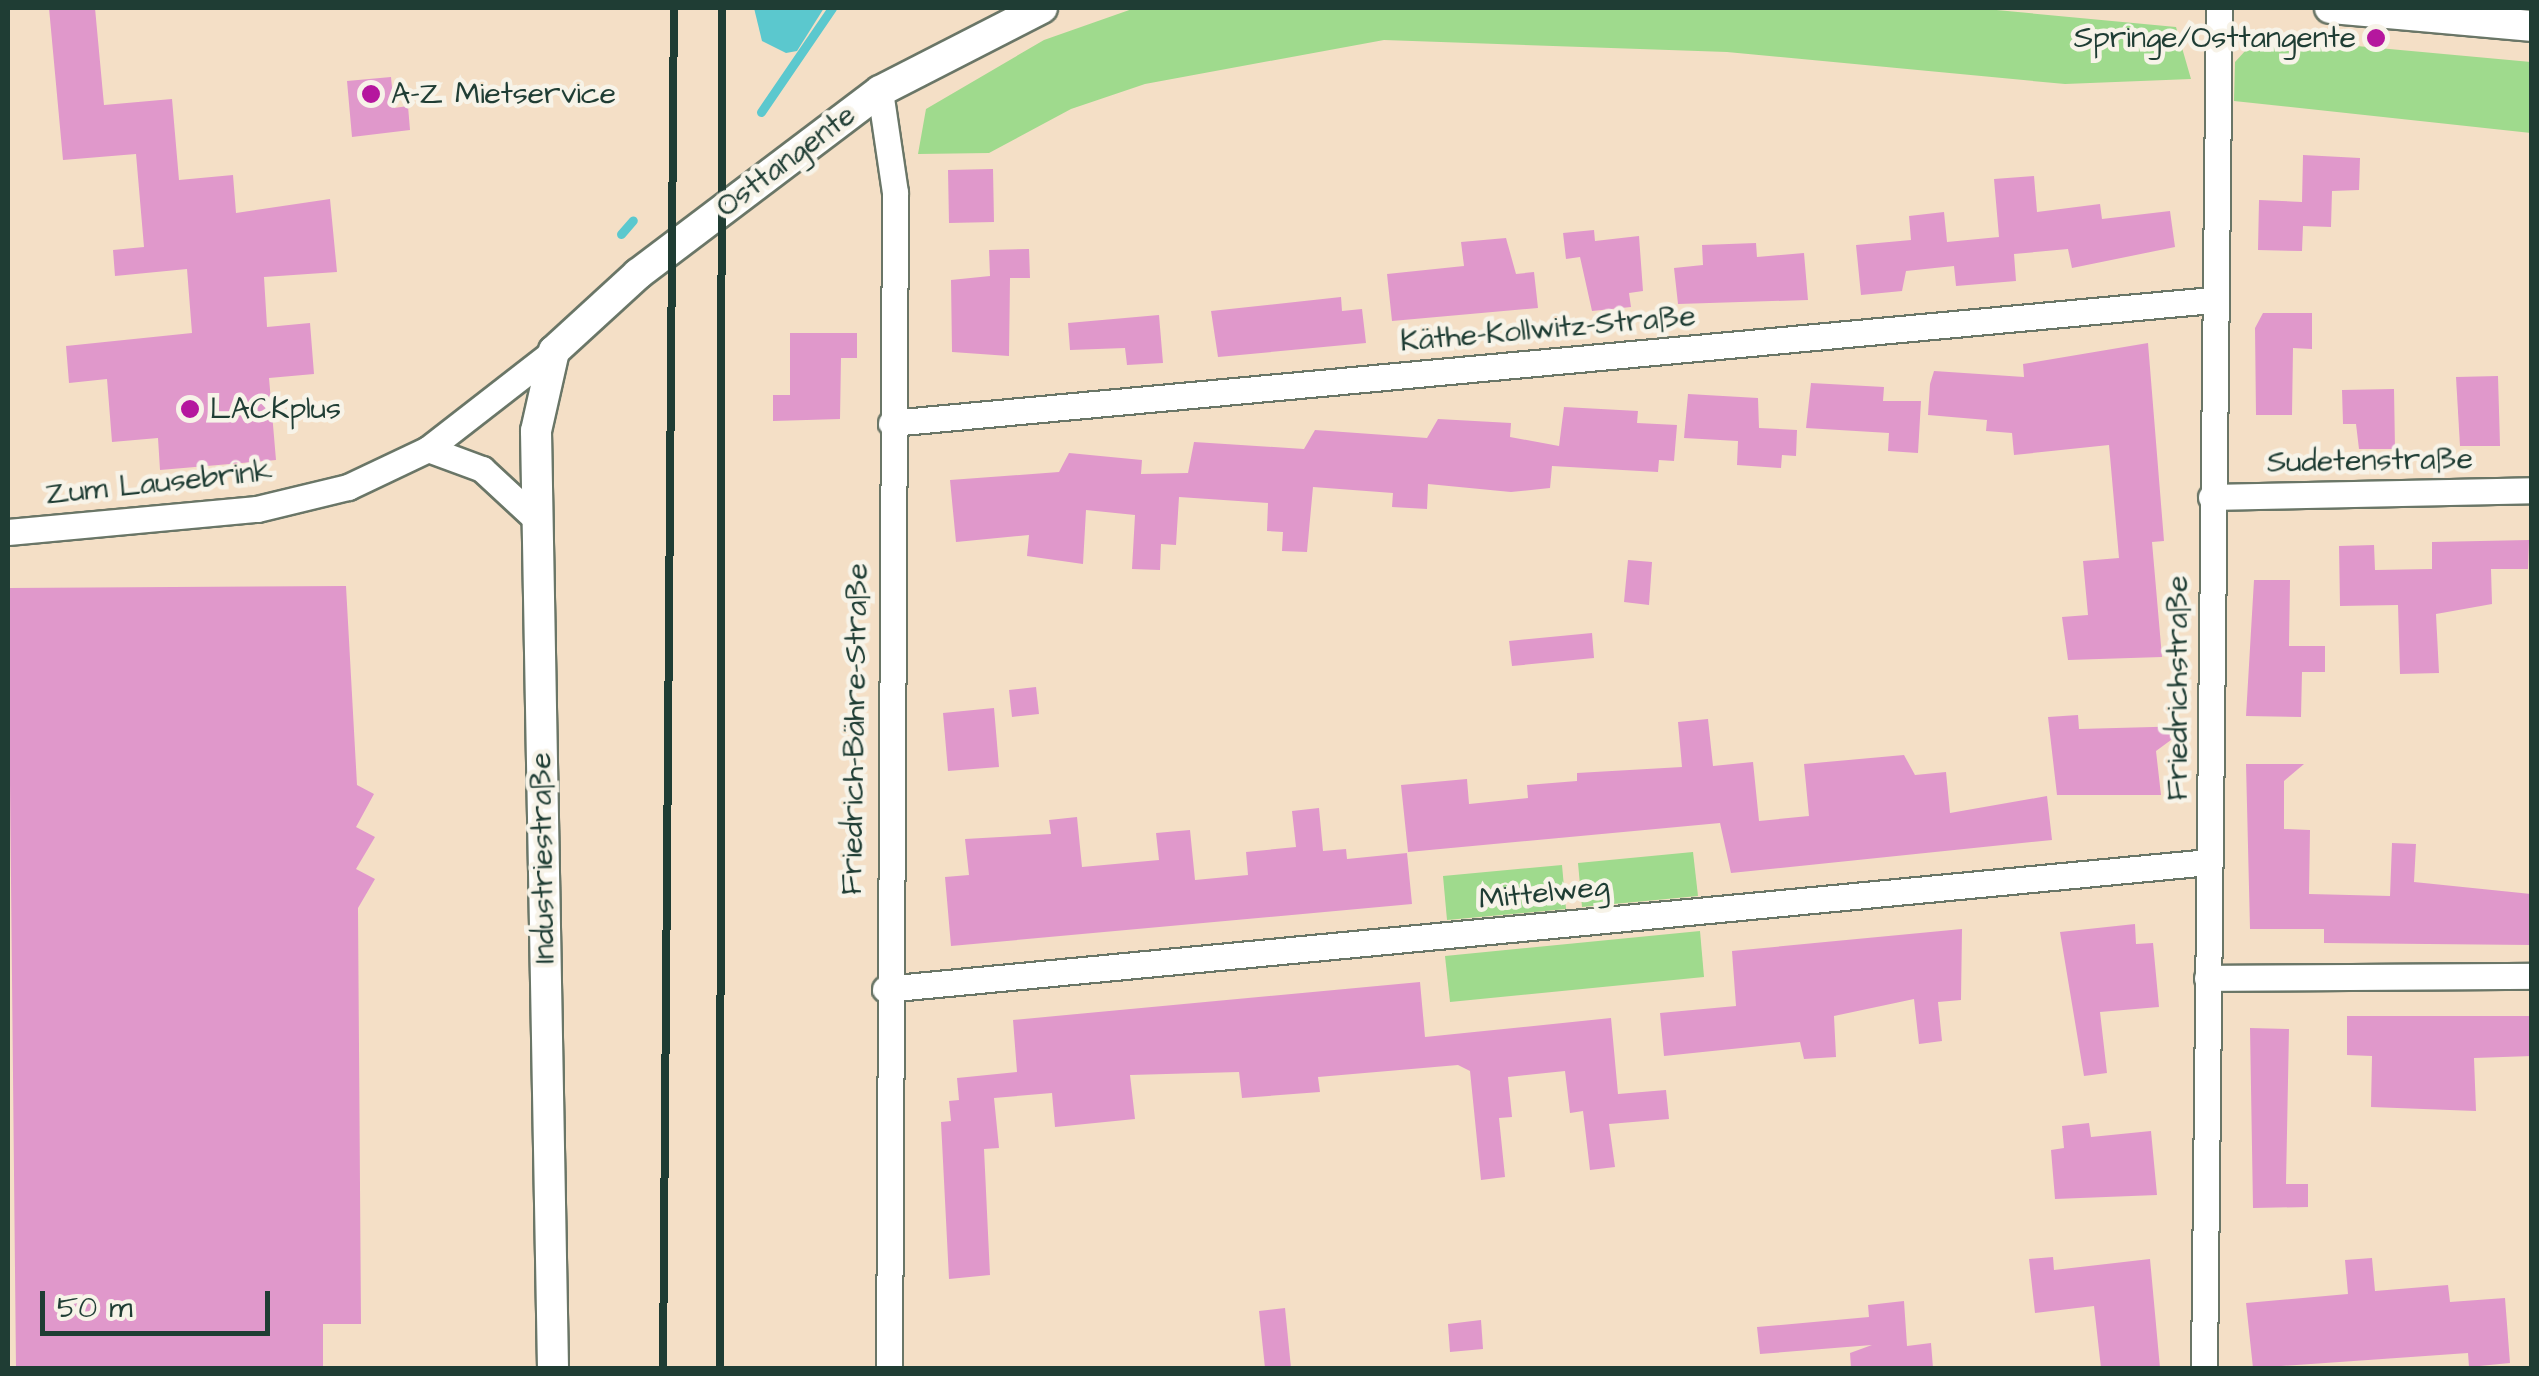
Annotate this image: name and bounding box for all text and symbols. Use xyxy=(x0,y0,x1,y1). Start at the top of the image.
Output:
place label: Springe/Osttangente xyxy=(2074,20,2356,56)
marker: Springe/Osttangente xyxy=(2365,27,2387,49)
place label: A-Z Mietservice xyxy=(391,76,616,112)
marker: A-Z Mietservice xyxy=(360,83,382,105)
street label: Osttangente xyxy=(709,97,863,225)
street label: Käthe-Kollwitz-Straße xyxy=(1399,298,1697,360)
place label: LACKplus xyxy=(210,391,341,427)
marker: LACKplus xyxy=(179,398,201,420)
street label: Sudetenstraße xyxy=(2267,441,2473,481)
street label: Zum Lausebrink xyxy=(44,453,274,513)
street label: Friedrich-Bähre-Straße xyxy=(834,563,876,895)
street label: Friedrichstraße xyxy=(2160,576,2196,800)
street label: Industriestraße xyxy=(523,752,563,964)
street label: Mittelweg xyxy=(1477,868,1611,918)
scale bar xyxy=(45,1271,275,1333)
text: 50 m xyxy=(57,1287,133,1329)

